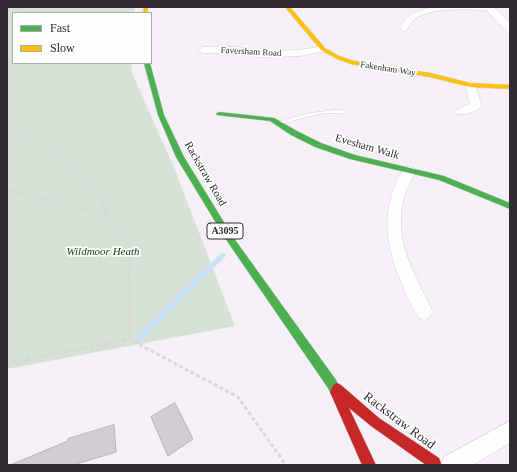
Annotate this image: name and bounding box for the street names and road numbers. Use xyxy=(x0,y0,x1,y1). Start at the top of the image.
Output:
street label: Faversham Road xyxy=(220,45,282,59)
street label: Fakenham Way xyxy=(359,59,417,79)
street label: Evesham Walk xyxy=(333,132,401,162)
street label: Rackstraw Road xyxy=(181,139,229,209)
road number: A3095 xyxy=(207,223,243,239)
street label: Rackstraw Road xyxy=(360,389,438,453)

